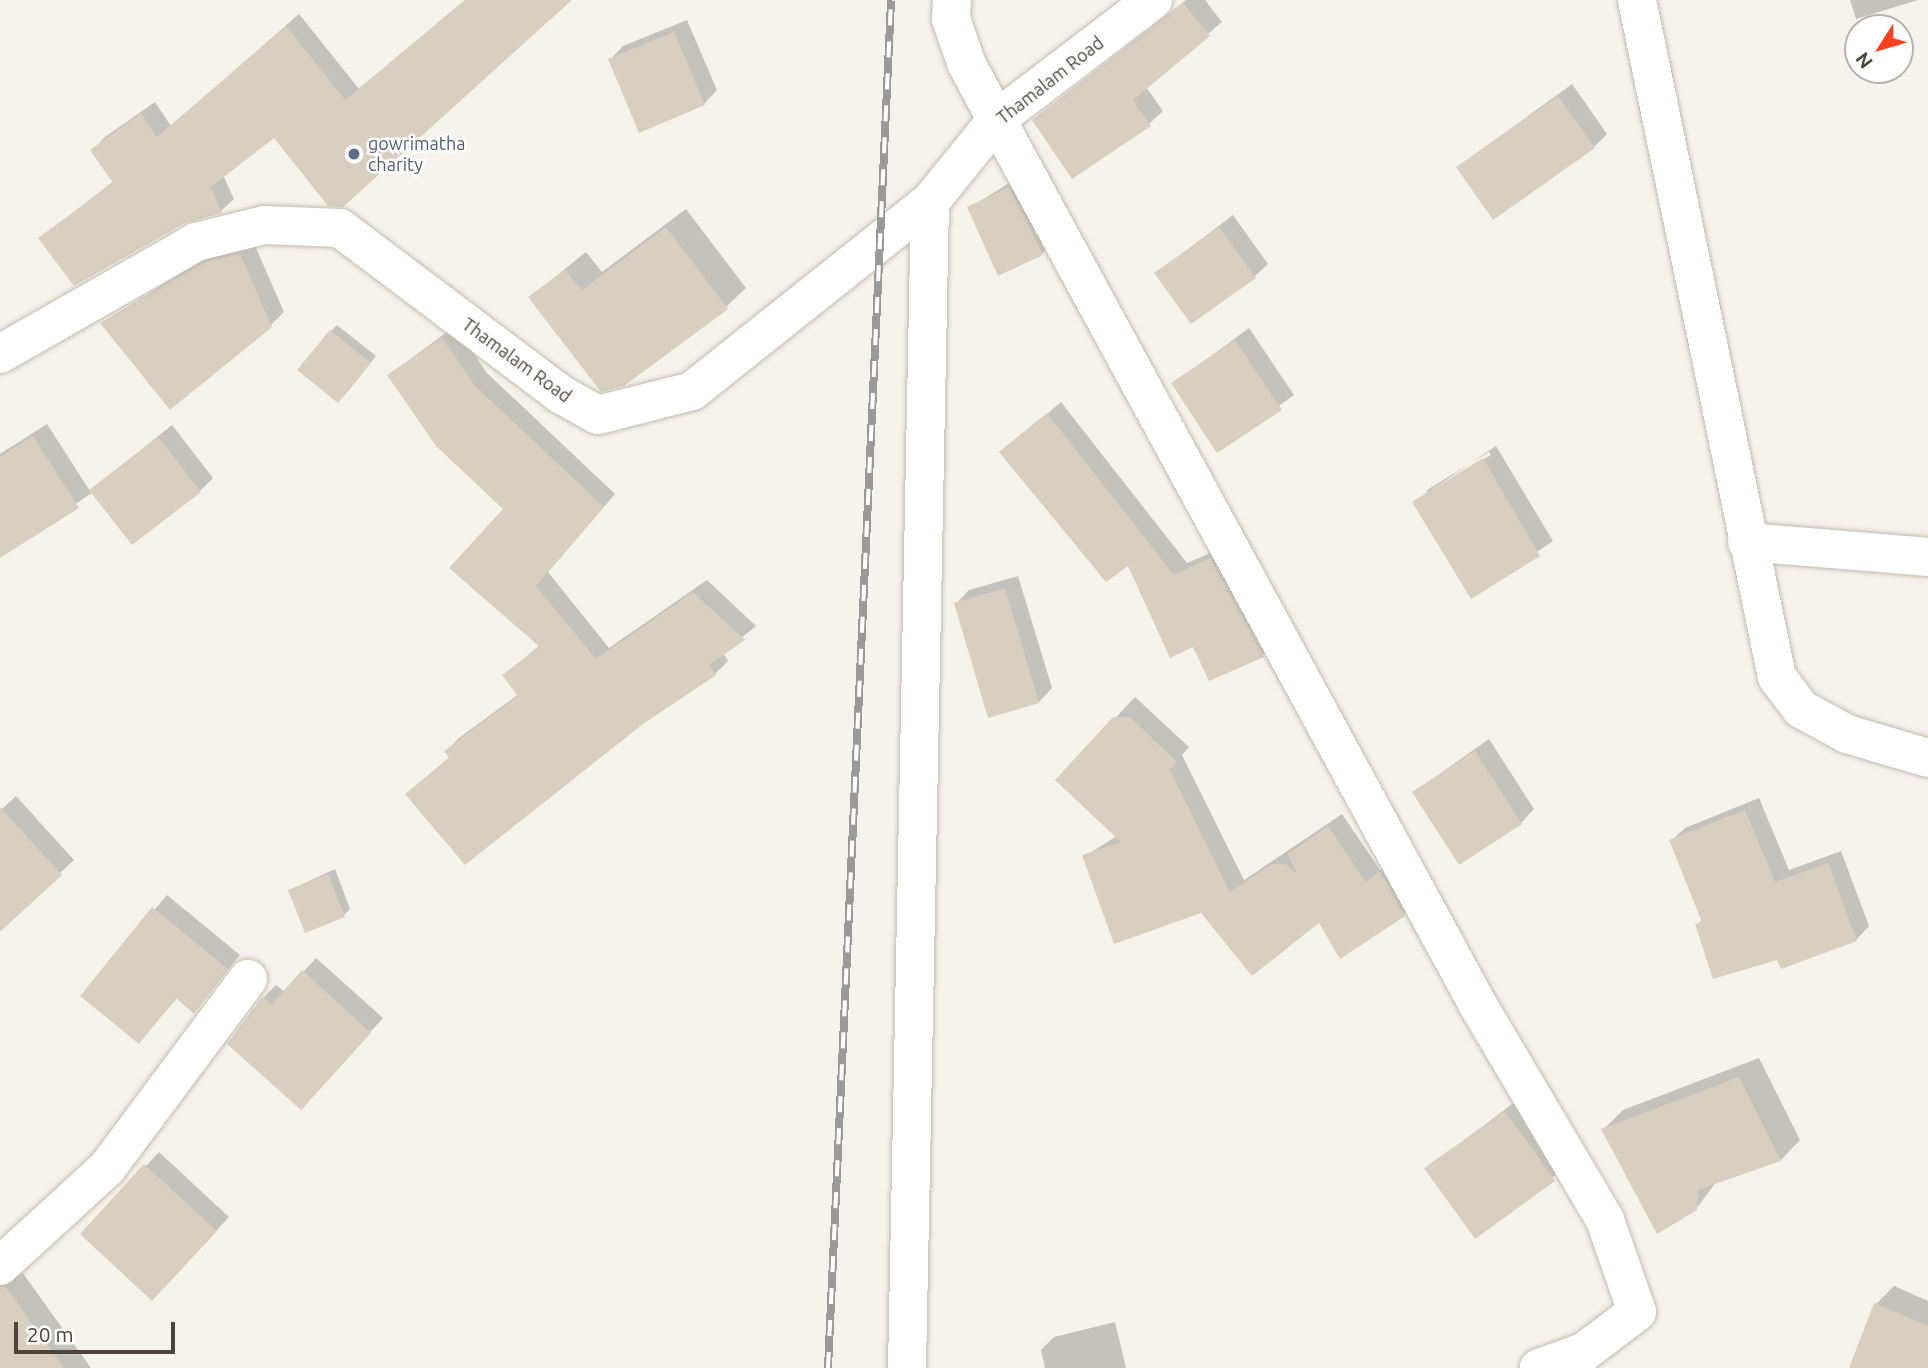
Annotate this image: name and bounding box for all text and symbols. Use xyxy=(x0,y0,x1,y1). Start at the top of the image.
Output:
north arrow xyxy=(1844,14,1914,84)
street label: Thamalam Road xyxy=(992,32,1108,128)
text: N xyxy=(1851,48,1877,73)
place label: gowrimatha charity xyxy=(368,133,465,176)
marker: gowrimatha charity xyxy=(346,146,362,162)
street label: Thamalam Road xyxy=(458,313,576,407)
scale bar xyxy=(18,1308,178,1352)
text: 20 m xyxy=(27,1322,74,1346)

